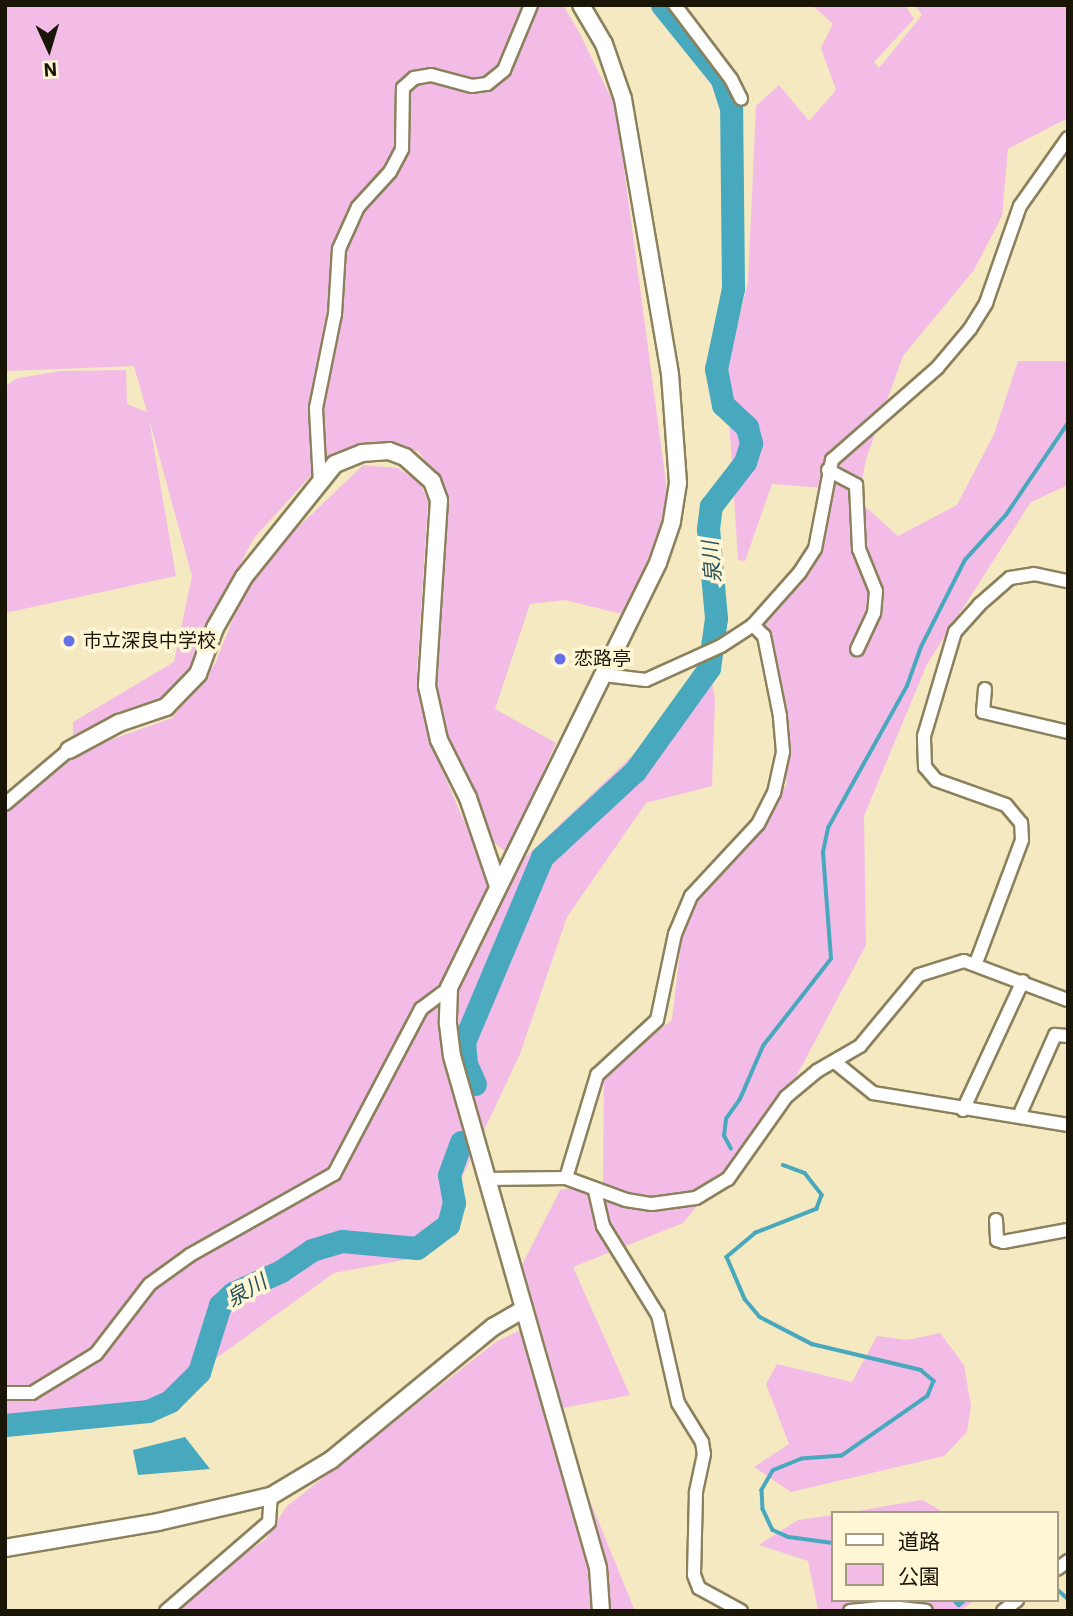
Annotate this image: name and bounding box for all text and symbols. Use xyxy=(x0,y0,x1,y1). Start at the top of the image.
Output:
north arrow xyxy=(14,14,84,84)
text: N xyxy=(43,57,58,82)
water label: 泉川 xyxy=(697,540,725,584)
place label: 市立深良中学校 xyxy=(83,630,216,652)
marker: 市立深良中学校 xyxy=(61,633,77,649)
place label: 恋路亭 xyxy=(574,648,631,670)
marker: 恋路亭 xyxy=(552,651,568,667)
water label: 泉川 xyxy=(222,1269,270,1311)
legend xyxy=(832,1511,1059,1602)
text: 道路 xyxy=(898,1527,940,1555)
text: 公園 xyxy=(898,1562,940,1590)

